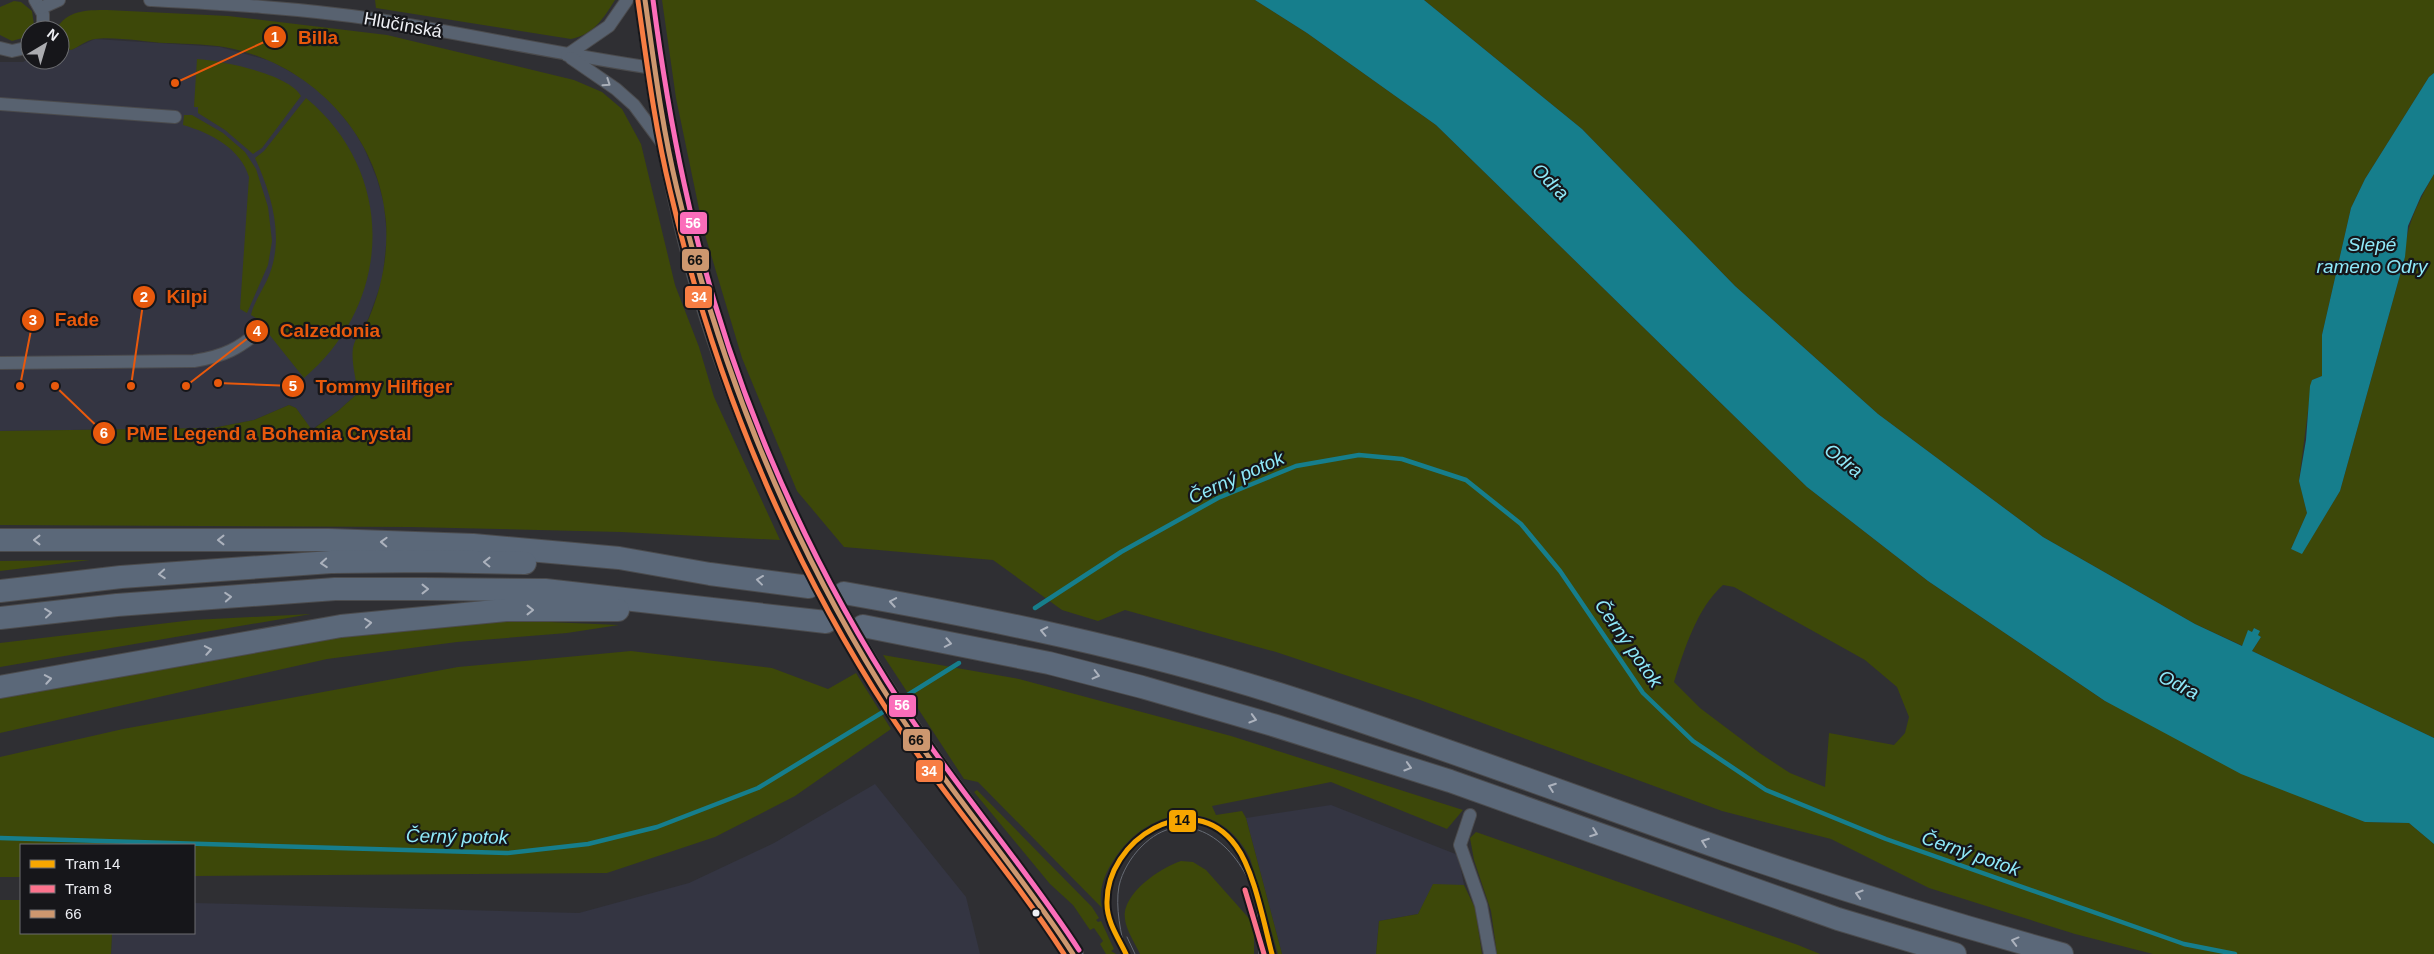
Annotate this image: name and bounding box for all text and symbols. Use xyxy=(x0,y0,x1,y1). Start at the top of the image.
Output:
street label: Hlučínská xyxy=(362,8,445,42)
north arrow xyxy=(20,20,70,70)
callout: Billa xyxy=(263,20,348,54)
text: N xyxy=(44,25,62,44)
text: Billa xyxy=(298,27,338,48)
text: 1 xyxy=(271,28,279,45)
one-way arrow xyxy=(602,77,611,86)
water label: Odra xyxy=(1528,159,1573,204)
line badge: 56 xyxy=(679,211,708,235)
text: 56 xyxy=(685,215,701,231)
water label: Slepé rameno Odry xyxy=(2317,234,2429,277)
line badge: 66 xyxy=(681,248,710,272)
text: 66 xyxy=(687,252,703,268)
callout: Kilpi xyxy=(132,280,218,314)
line badge: 34 xyxy=(684,285,713,309)
text: Kilpi xyxy=(166,286,208,307)
text: 2 xyxy=(140,288,148,305)
text: 34 xyxy=(691,289,707,305)
callout: Fade xyxy=(20,303,110,337)
text: Fade xyxy=(55,309,99,330)
text: 3 xyxy=(29,311,37,328)
callout: Calzedonia xyxy=(245,314,390,348)
text: Calzedonia xyxy=(280,320,381,341)
text: 4 xyxy=(253,322,262,339)
callout: Tommy Hilfiger xyxy=(281,369,462,403)
text: Tommy Hilfiger xyxy=(316,376,453,397)
text: 5 xyxy=(289,377,297,394)
callout: PME Legend a Bohemia Crystal xyxy=(91,416,421,450)
text: PME Legend a Bohemia Crystal xyxy=(126,423,412,444)
text: 6 xyxy=(100,424,108,441)
water label: Odra xyxy=(1821,439,1867,482)
water label: Černý potok xyxy=(1185,446,1289,508)
one-way arrow xyxy=(33,535,40,545)
one-way arrow xyxy=(217,535,224,545)
one-way arrow xyxy=(379,537,387,547)
one-way arrow xyxy=(320,557,328,568)
one-way arrow xyxy=(483,557,491,568)
one-way arrow xyxy=(158,568,166,579)
one-way arrow xyxy=(756,575,764,586)
one-way arrow xyxy=(422,584,429,594)
one-way arrow xyxy=(224,592,232,603)
water label: Černý potok xyxy=(1591,595,1667,692)
one-way arrow xyxy=(889,597,897,607)
one-way arrow xyxy=(526,605,534,615)
one-way arrow xyxy=(45,608,53,619)
one-way arrow xyxy=(364,618,372,629)
one-way arrow xyxy=(1040,626,1048,637)
one-way arrow xyxy=(944,638,953,648)
one-way arrow xyxy=(204,645,212,655)
water label: Odra xyxy=(2155,665,2202,703)
one-way arrow xyxy=(1092,669,1101,680)
one-way arrow xyxy=(44,674,52,684)
line badge: 56 xyxy=(888,694,917,718)
text: 56 xyxy=(894,697,910,713)
one-way arrow xyxy=(1248,714,1256,724)
line badge: 66 xyxy=(902,728,931,752)
text: 66 xyxy=(908,732,924,748)
line badge: 34 xyxy=(915,759,944,783)
one-way arrow xyxy=(1403,762,1411,772)
text: 34 xyxy=(921,763,937,779)
one-way arrow xyxy=(1548,783,1557,793)
line badge: 14 xyxy=(1168,809,1197,833)
text: 14 xyxy=(1174,812,1190,828)
water label: Černý potok xyxy=(406,825,510,848)
one-way arrow xyxy=(1589,827,1598,837)
water label: Černý potok xyxy=(1919,827,2024,881)
one-way arrow xyxy=(1701,838,1710,848)
legend xyxy=(20,844,195,934)
text: Tram 14 xyxy=(65,855,120,872)
text: Tram 8 xyxy=(65,880,112,897)
one-way arrow xyxy=(1855,890,1864,900)
text: 66 xyxy=(65,905,82,922)
unlabelled marker xyxy=(1031,908,1041,918)
one-way arrow xyxy=(2010,936,2019,947)

